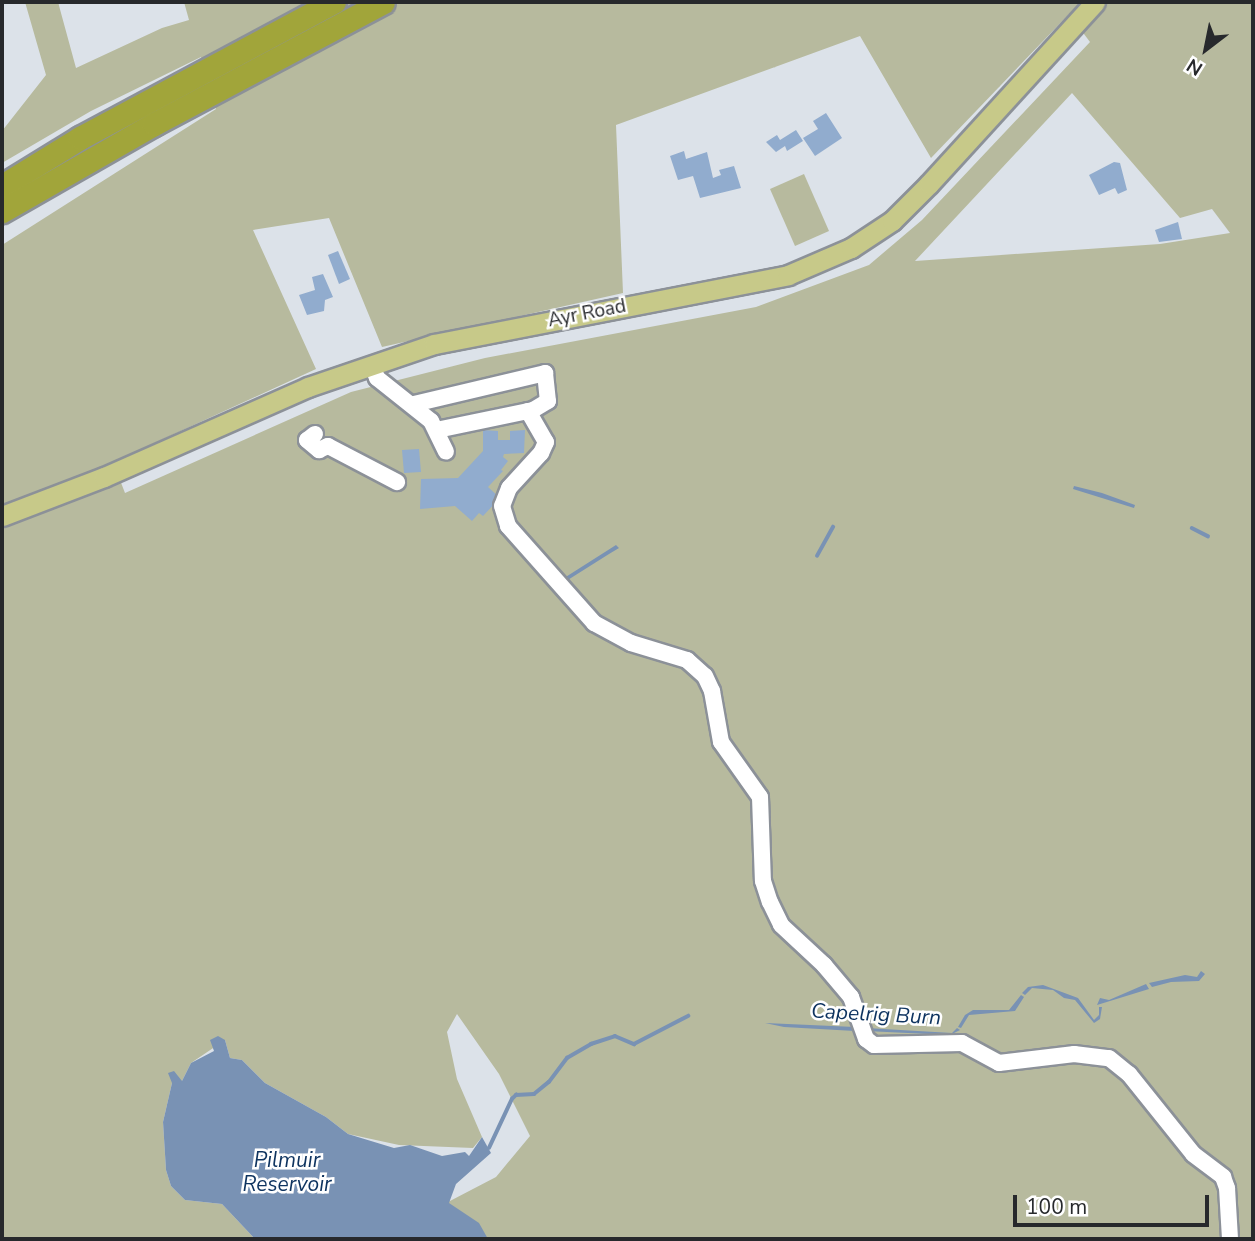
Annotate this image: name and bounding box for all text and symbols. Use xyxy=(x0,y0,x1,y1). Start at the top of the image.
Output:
north arrow xyxy=(1171,14,1241,84)
text: N xyxy=(1182,52,1208,82)
street label: Ayr Road xyxy=(546,295,628,333)
water label: Capelrig Burn xyxy=(810,998,942,1030)
water label: Pilmuir Reservoir xyxy=(242,1147,332,1197)
scale bar xyxy=(1017,1182,1213,1226)
text: 100 m xyxy=(1026,1193,1087,1221)

